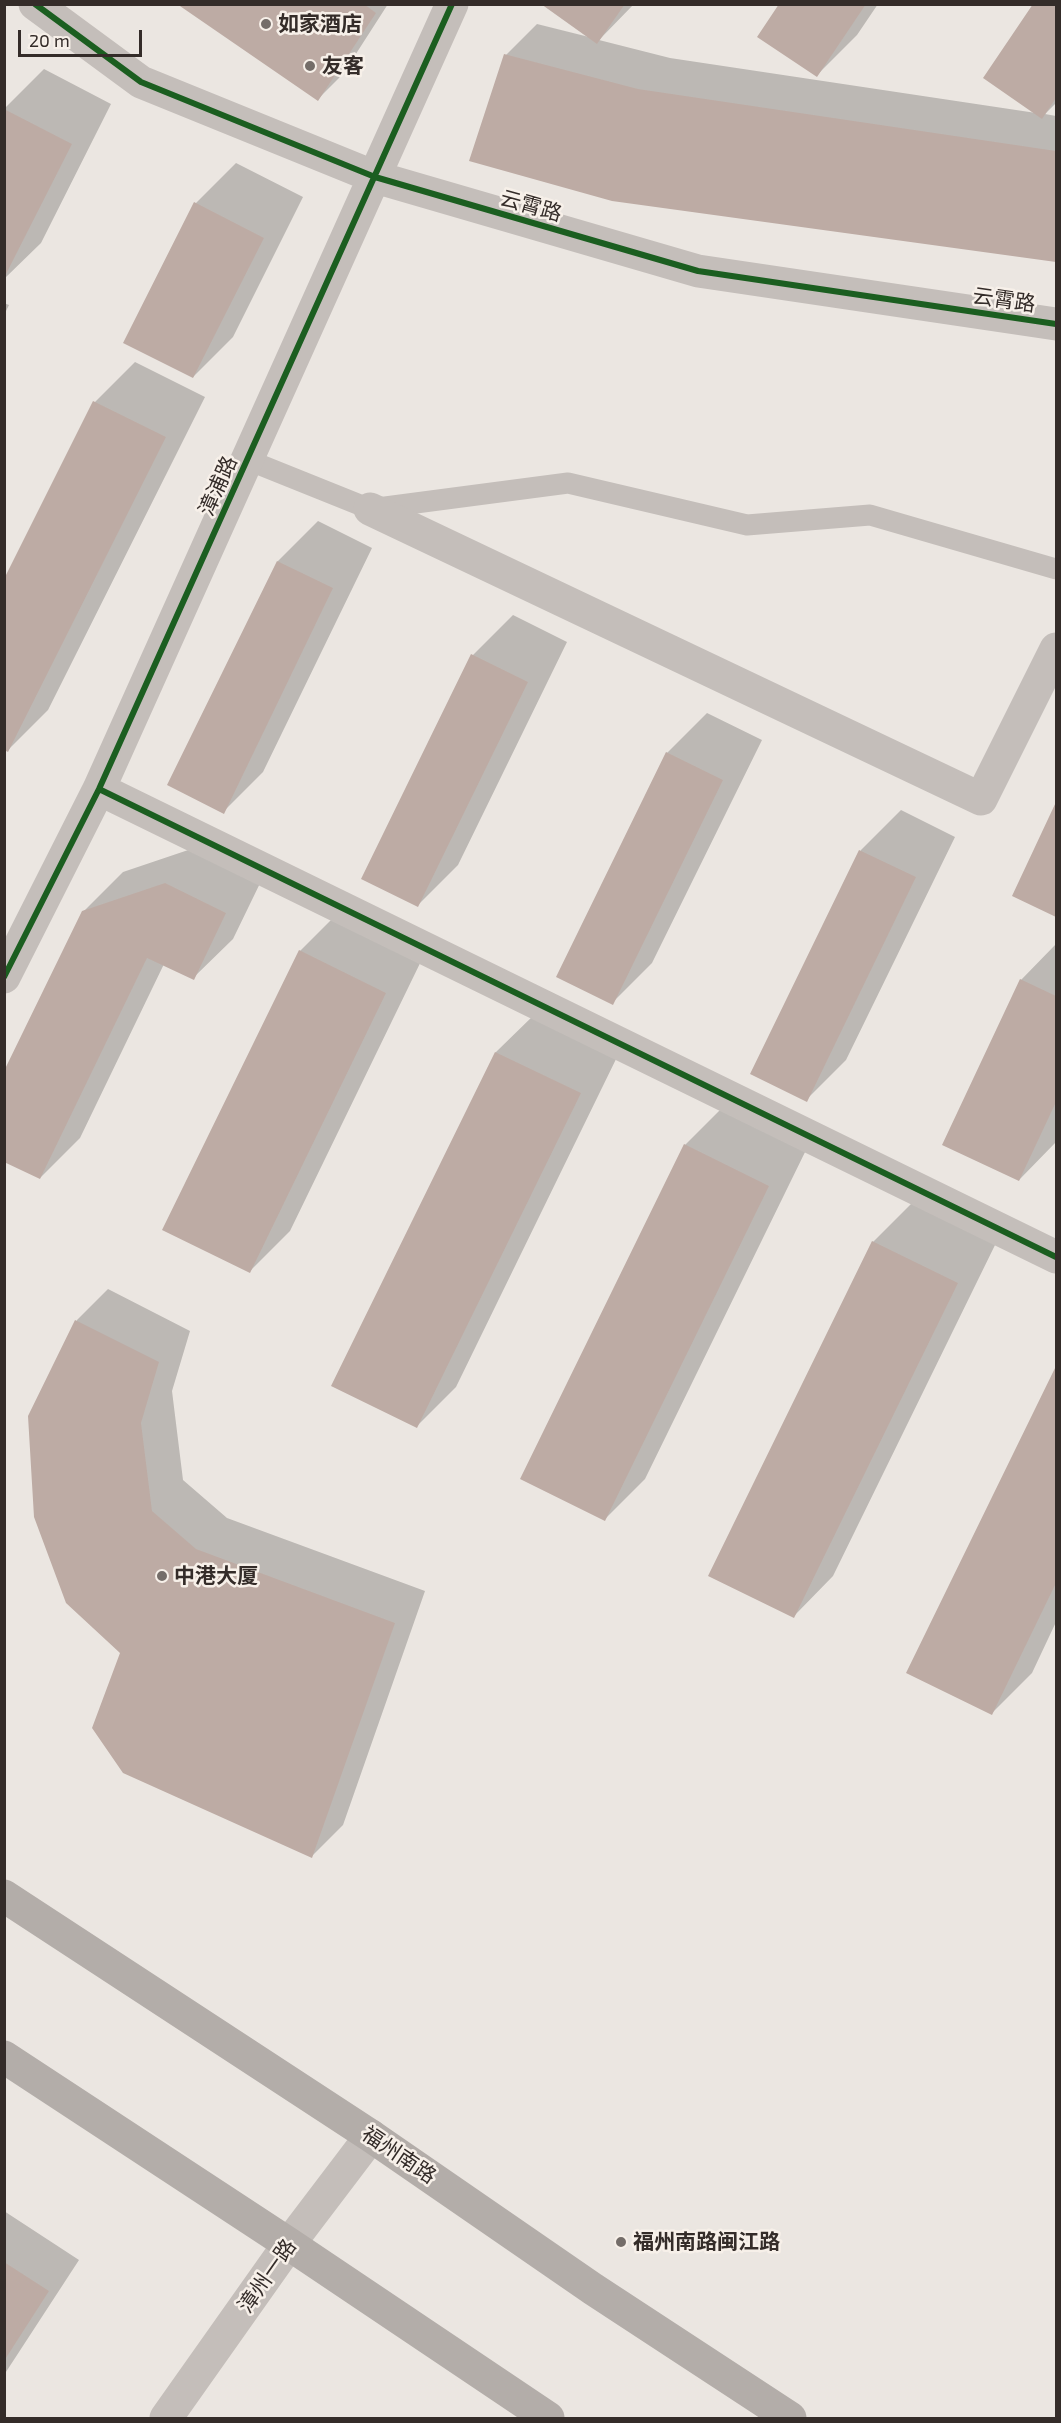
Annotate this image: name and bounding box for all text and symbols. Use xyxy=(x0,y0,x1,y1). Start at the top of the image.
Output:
place label: 如家酒店 xyxy=(278,11,362,37)
marker: 如家酒店 xyxy=(259,17,273,31)
scale bar xyxy=(21,18,146,56)
text: 20 m xyxy=(29,29,70,51)
place label: 友客 xyxy=(322,53,364,79)
marker: 友客 xyxy=(303,59,317,73)
street label: 云霄路 xyxy=(497,185,565,227)
street label: 云霄路 xyxy=(971,283,1037,317)
street label: 漳浦路 xyxy=(194,452,242,520)
place label: 中港大厦 xyxy=(174,1563,258,1589)
marker: 中港大厦 xyxy=(155,1569,169,1583)
street label: 福州南路 xyxy=(357,2121,441,2189)
place label: 福州南路闽江路 xyxy=(633,2229,780,2255)
street label: 漳州一路 xyxy=(233,2234,301,2318)
marker: 福州南路闽江路 xyxy=(614,2235,628,2249)

